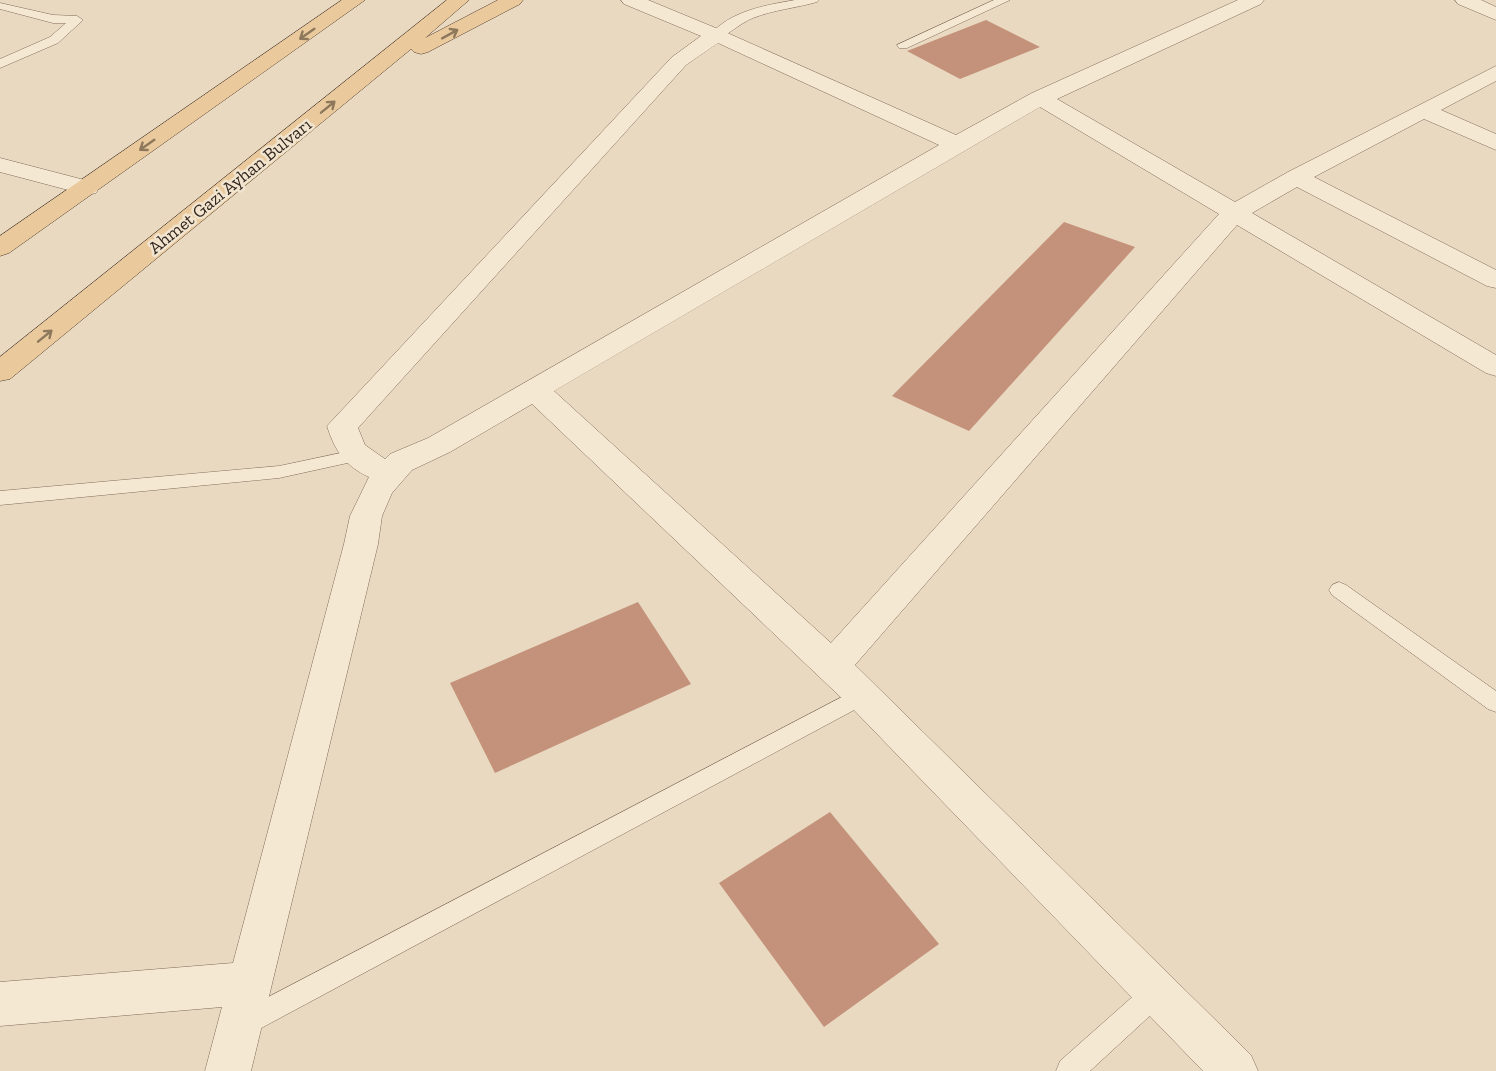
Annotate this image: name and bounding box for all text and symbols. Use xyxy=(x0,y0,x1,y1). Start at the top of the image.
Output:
one-way arrow xyxy=(299,28,316,40)
one-way arrow xyxy=(441,28,459,39)
one-way arrow xyxy=(319,101,335,114)
street label: Ahmet Gazi Ayhan Bulvarı xyxy=(144,113,316,259)
one-way arrow xyxy=(140,139,156,151)
one-way arrow xyxy=(37,329,53,342)

